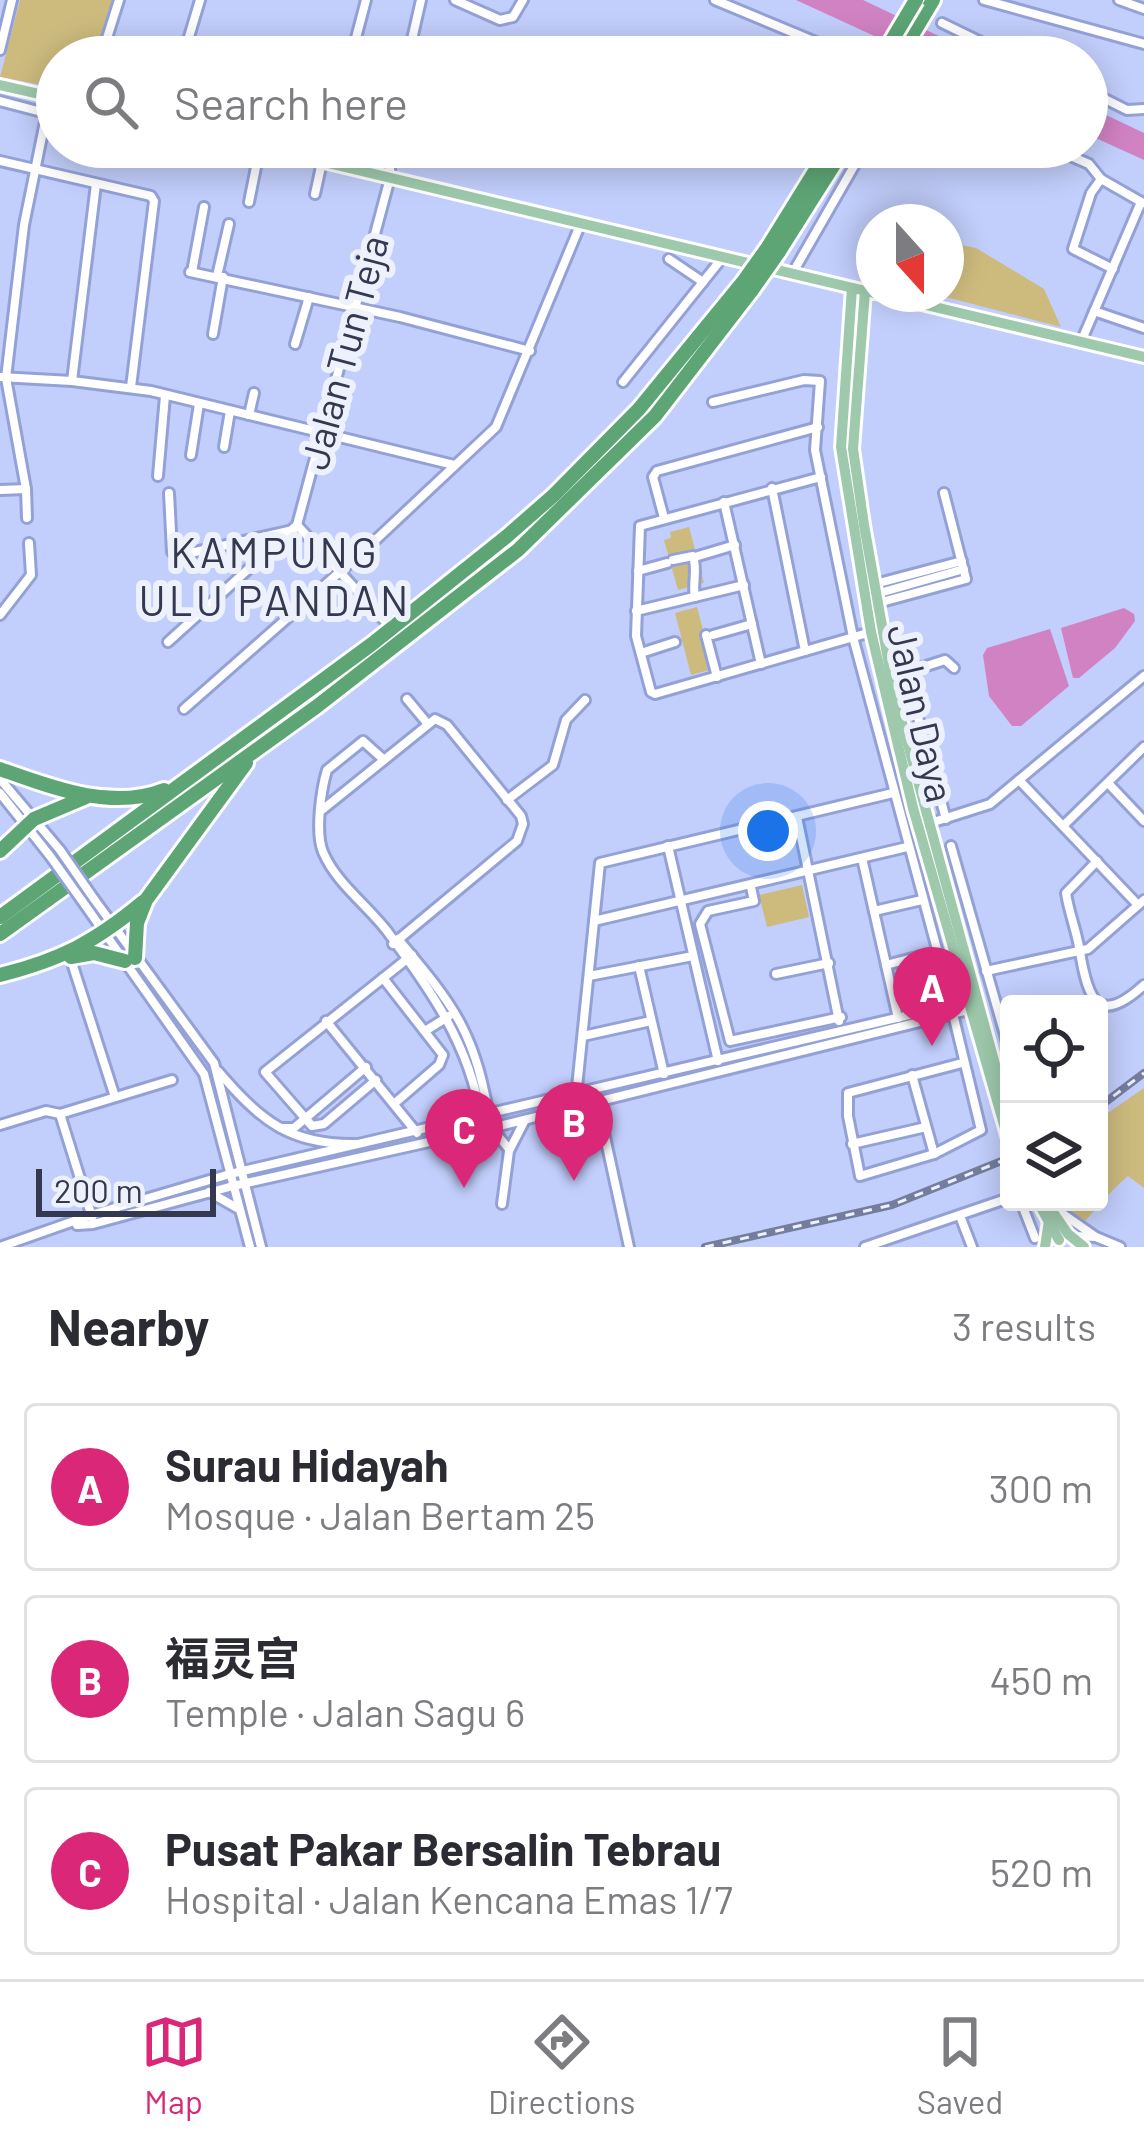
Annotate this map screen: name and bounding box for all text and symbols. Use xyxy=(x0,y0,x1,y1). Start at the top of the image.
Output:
search box xyxy=(36,36,1108,168)
icon: search xyxy=(78,69,144,135)
text: Search here xyxy=(174,75,408,129)
north arrow xyxy=(856,204,964,312)
street label: Jalan Tun Teja xyxy=(289,230,397,474)
district label: KAMPUNG ULU PANDAN xyxy=(139,526,411,624)
street label: Jalan Daya xyxy=(879,619,965,807)
your location xyxy=(738,801,798,861)
pin: A xyxy=(893,947,971,1046)
map controls xyxy=(1000,995,1108,1211)
button: locate xyxy=(1000,995,1108,1103)
pin: B xyxy=(535,1082,613,1181)
pin: C xyxy=(425,1089,503,1188)
button: layers xyxy=(1000,1103,1108,1211)
scale bar xyxy=(36,1163,216,1216)
text: 200 m xyxy=(54,1170,143,1210)
text: Nearby xyxy=(48,1295,209,1356)
text: 3 results xyxy=(952,1302,1096,1349)
text: Surau Hidayah xyxy=(165,1437,449,1491)
text: A xyxy=(77,1464,103,1511)
text: 300 m xyxy=(989,1464,1093,1511)
text: Mosque · Jalan Bertam 25 xyxy=(165,1491,595,1538)
text: 福灵宫 xyxy=(165,1630,300,1684)
text: B xyxy=(78,1656,102,1703)
text: 450 m xyxy=(989,1656,1093,1703)
text: Temple · Jalan Sagu 6 xyxy=(165,1688,525,1735)
text: Pusat Pakar Bersalin Tebrau xyxy=(165,1821,721,1875)
text: C xyxy=(78,1848,102,1895)
text: 520 m xyxy=(990,1848,1093,1895)
text: Hospital · Jalan Kencana Emas 1/7 xyxy=(165,1875,733,1922)
tab: Map xyxy=(141,2009,207,2121)
tab: Directions xyxy=(488,2009,635,2121)
tab: Saved xyxy=(917,2009,1003,2121)

